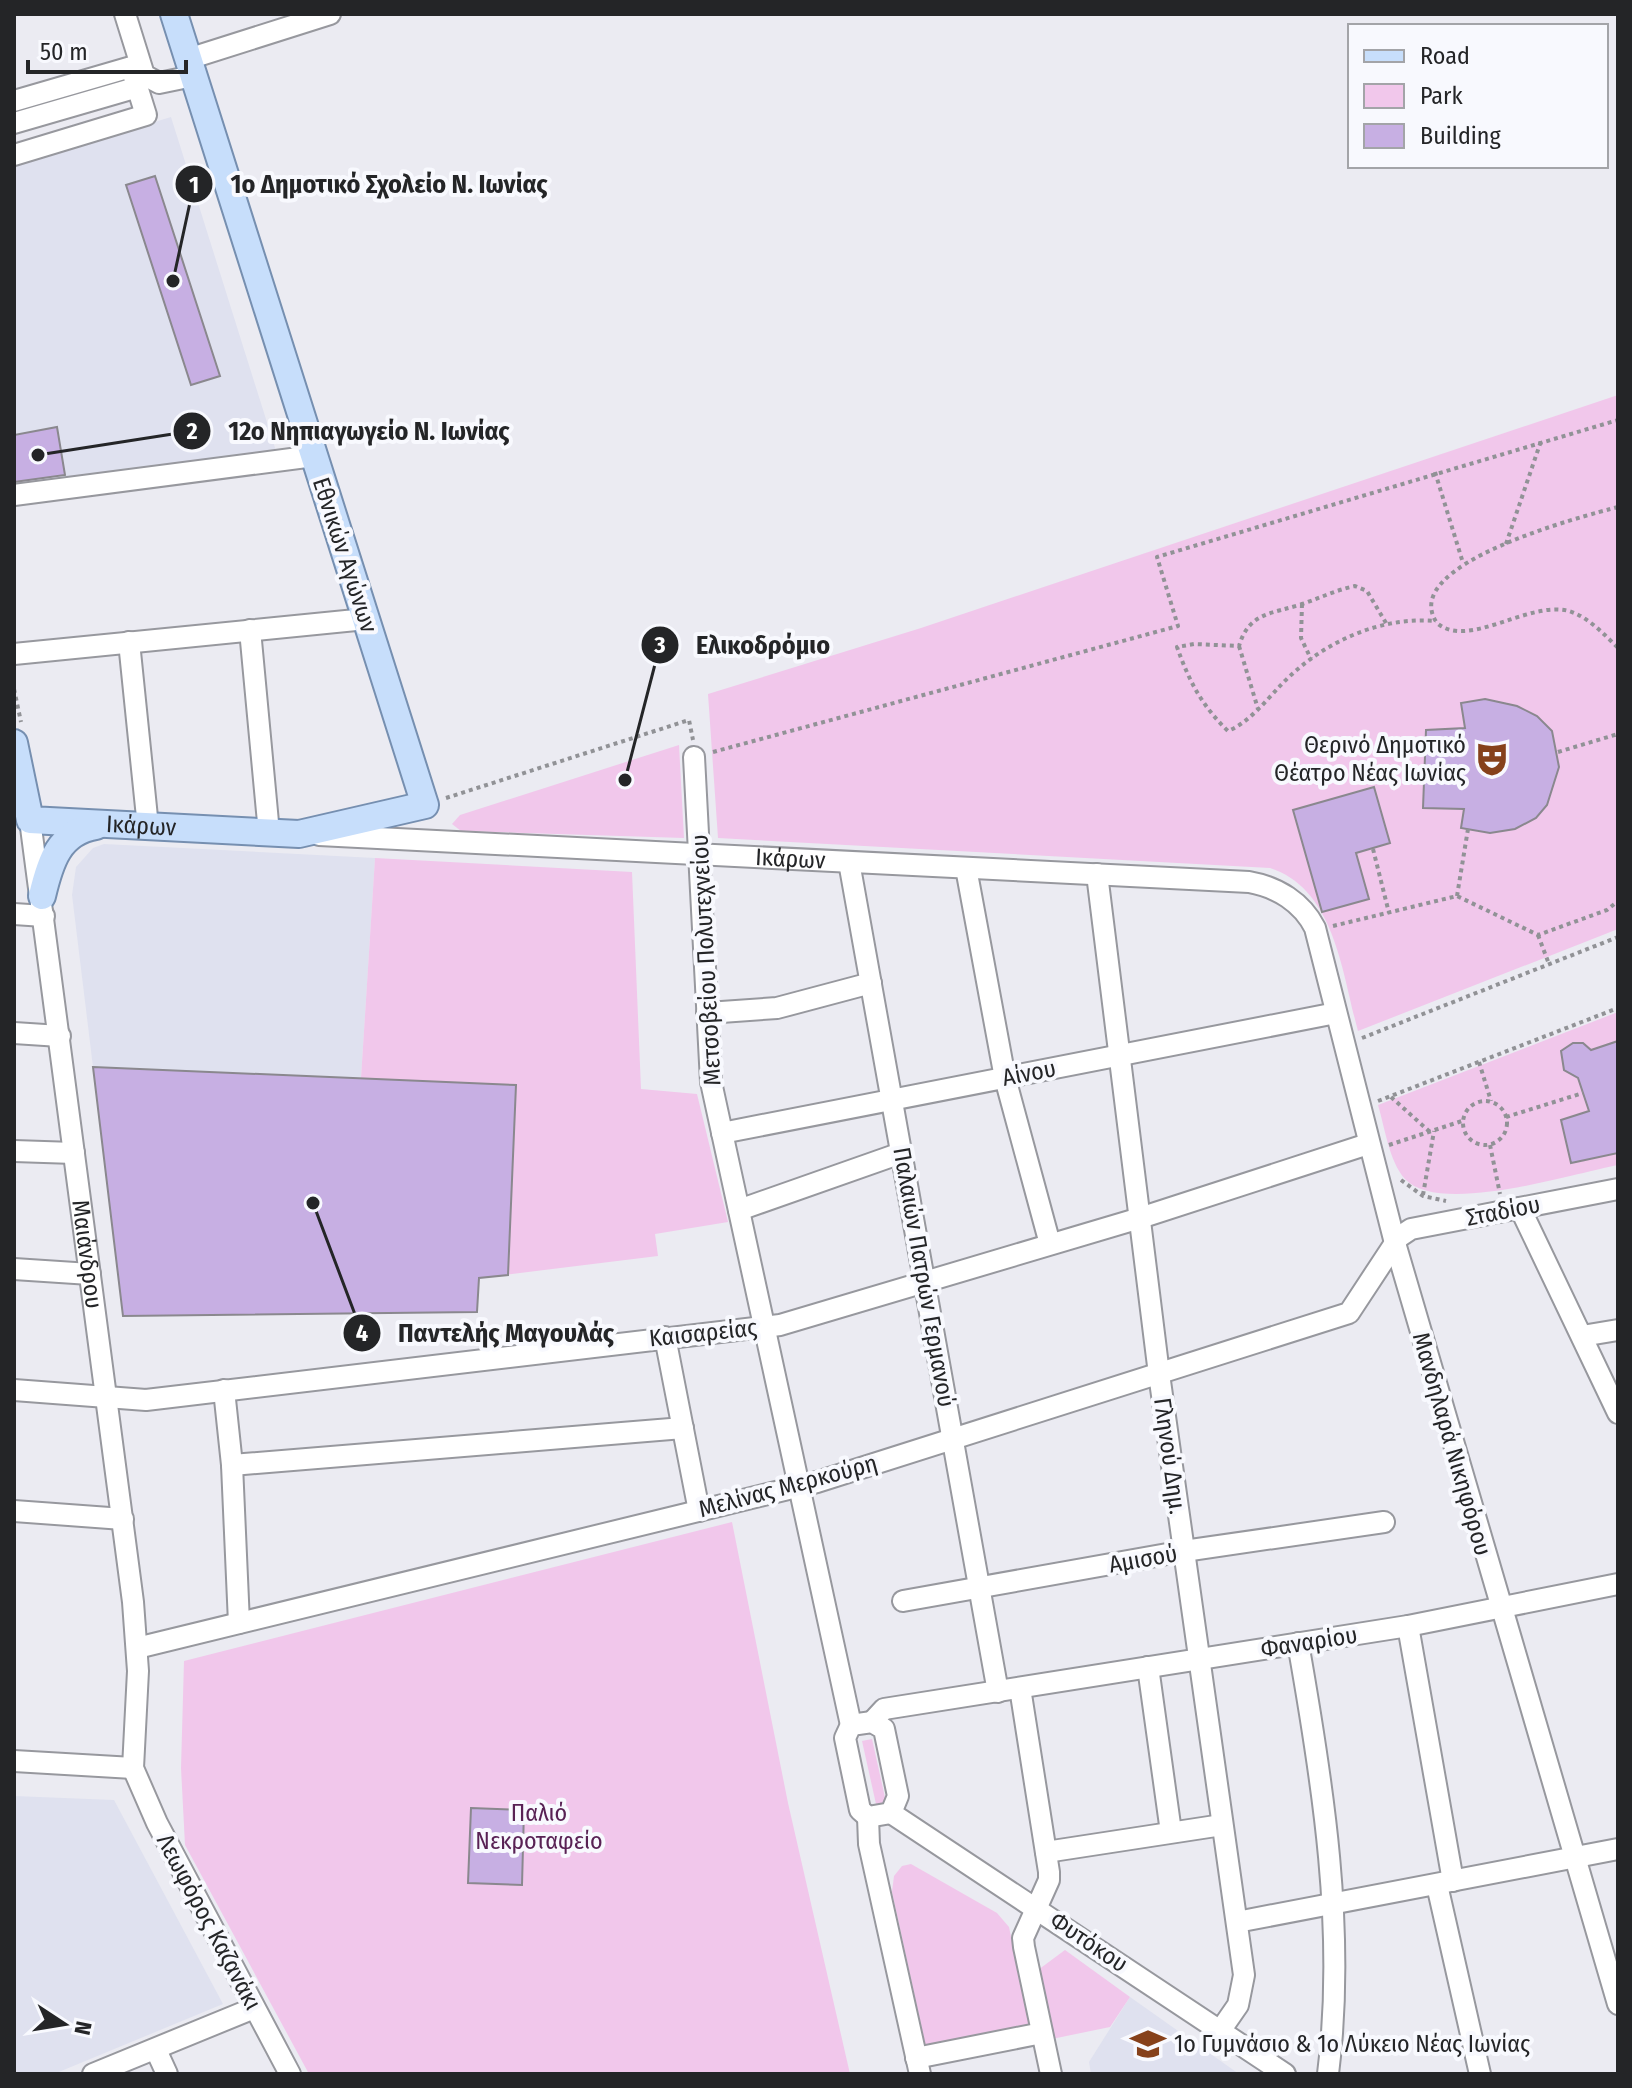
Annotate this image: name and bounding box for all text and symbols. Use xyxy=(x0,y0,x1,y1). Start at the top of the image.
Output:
scale bar xyxy=(28,24,186,74)
legend xyxy=(1348,24,1608,168)
text: 50 m xyxy=(40,38,88,66)
text: Road xyxy=(1420,42,1470,70)
text: Park xyxy=(1420,82,1463,110)
text: Building xyxy=(1420,122,1502,150)
callout: 1ο Δημοτικό Σχολείο Ν. Ιωνίας xyxy=(174,159,563,209)
text: 1ο Δημοτικό Σχολείο Ν. Ιωνίας xyxy=(230,169,548,200)
text: 1 xyxy=(189,171,199,199)
callout: 12ο Νηπιαγωγείο Ν. Ιωνίας xyxy=(172,406,525,456)
text: 12ο Νηπιαγωγείο Ν. Ιωνίας xyxy=(228,416,510,447)
text: 2 xyxy=(185,417,198,445)
street label: Εθνικών Αγώνων xyxy=(307,474,383,636)
callout: Ελικοδρόμιο xyxy=(640,620,846,670)
text: Ελικοδρόμιο xyxy=(696,630,830,661)
text: 3 xyxy=(653,631,666,659)
place label: Θερινό Δημοτικό Θέατρο Νέας Ιωνίας xyxy=(1274,731,1466,787)
theatre icon: Θερινό Δημοτικό Θέατρο Νέας Ιωνίας xyxy=(1473,740,1511,778)
street label: Ικάρων xyxy=(105,810,177,842)
street label: Μετσοβείου Πολυτεχνείου xyxy=(685,834,727,1086)
street label: Ικάρων xyxy=(755,843,827,875)
street label: Αίνου xyxy=(1000,1054,1058,1092)
street label: Παλαιών Πατρών Γερμανού xyxy=(887,1145,961,1409)
street label: Σταδίου xyxy=(1464,1190,1542,1232)
street label: Μαιάνδρου xyxy=(66,1198,108,1310)
callout: Παντελής Μαγουλάς xyxy=(342,1308,630,1358)
street label: Καισαρείας xyxy=(648,1313,758,1353)
text: Παντελής Μαγουλάς xyxy=(398,1318,615,1349)
text: 4 xyxy=(356,1319,368,1347)
street label: Μανδηλαρά Νικηφόρου xyxy=(1407,1329,1497,1559)
street label: Γληνού Δημ. xyxy=(1148,1396,1192,1516)
street label: Μελίνας Μερκούρη xyxy=(696,1449,880,1523)
street label: Αμισού xyxy=(1107,1539,1179,1579)
street label: Φαναρίου xyxy=(1259,1621,1359,1663)
park label: Παλιό Νεκροταφείο xyxy=(475,1799,603,1855)
street label: Λεωφόρος Καζανάκι xyxy=(151,1829,267,2015)
street label: Φυτόκου xyxy=(1045,1906,1133,1978)
north arrow xyxy=(24,1984,104,2064)
text: N xyxy=(68,2019,98,2037)
school or university icon: 1ο Γυμνάσιο & 1ο Λύκειο Νέας Ιωνίας xyxy=(1129,2025,1167,2063)
place label: 1ο Γυμνάσιο & 1ο Λύκειο Νέας Ιωνίας xyxy=(1174,2030,1530,2058)

